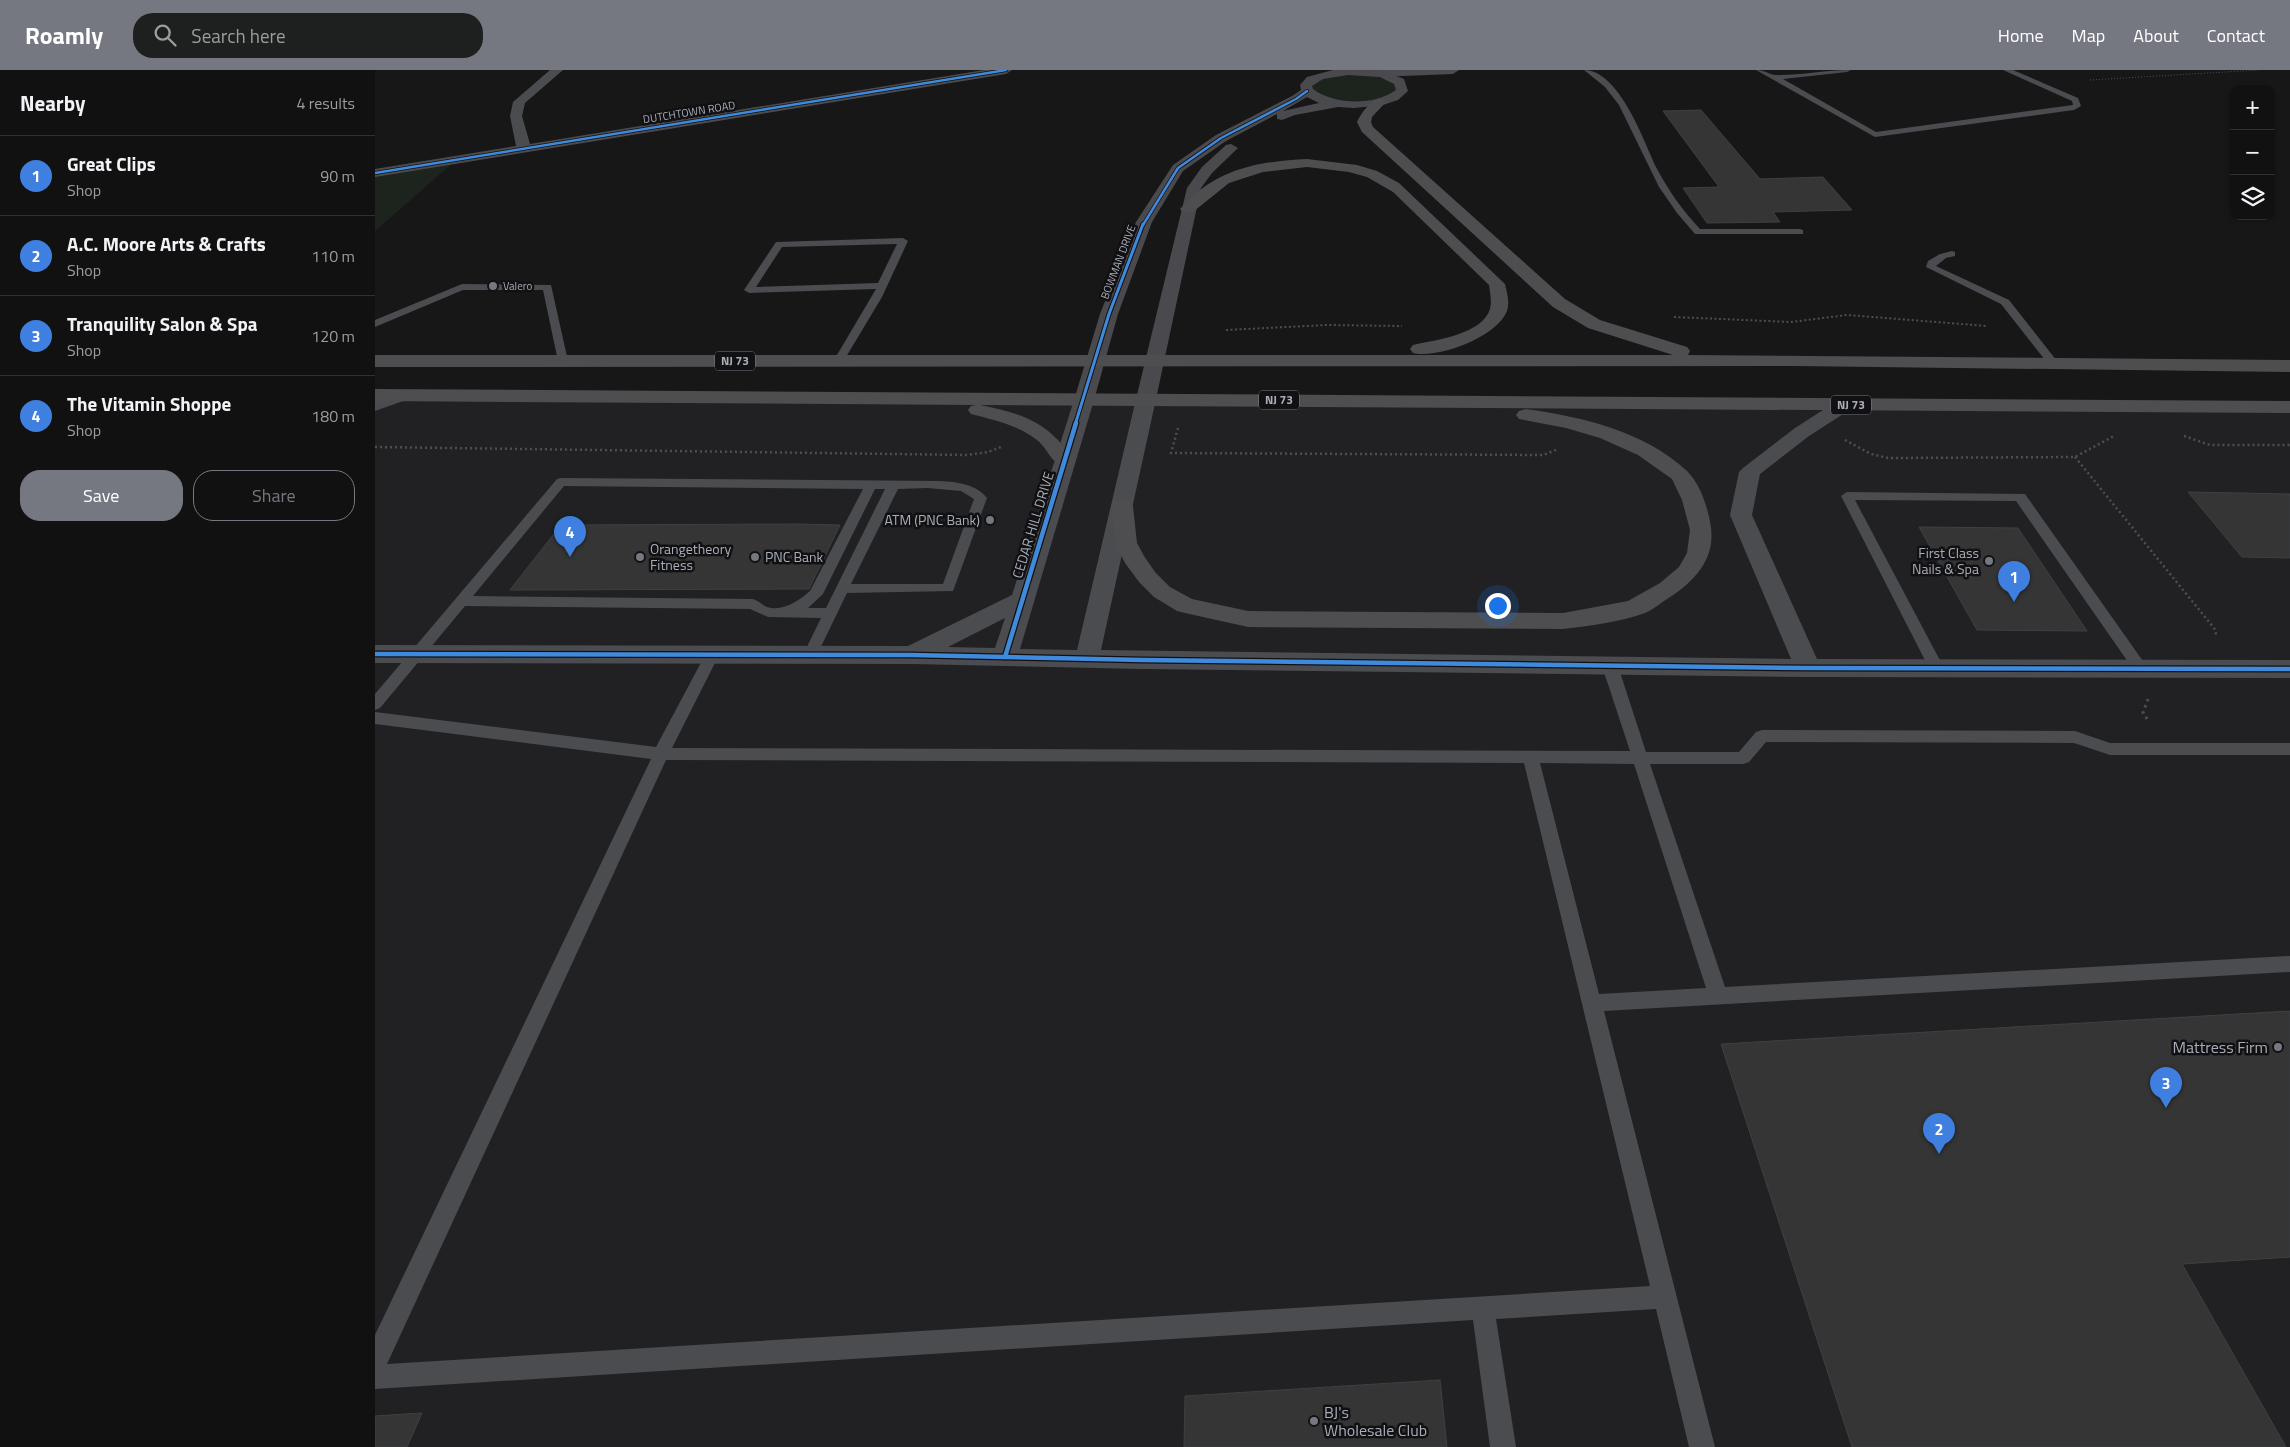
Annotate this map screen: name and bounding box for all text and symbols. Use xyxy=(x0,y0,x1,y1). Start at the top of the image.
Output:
search box xyxy=(133,13,483,58)
text: Roamly xyxy=(25,17,103,53)
icon: search xyxy=(151,21,179,49)
text: Search here xyxy=(191,21,286,50)
text: Home xyxy=(1998,22,2044,49)
text: Map xyxy=(2072,22,2105,49)
text: About xyxy=(2133,22,2179,49)
text: Contact xyxy=(2207,22,2265,49)
map controls xyxy=(2230,85,2275,220)
button: + xyxy=(2230,85,2275,130)
text: Nearby xyxy=(20,87,85,119)
text: 4 results xyxy=(296,91,355,115)
street label: DUTCHTOWN ROAD xyxy=(642,97,736,127)
button: − xyxy=(2230,130,2275,175)
text: Great Clips xyxy=(67,149,156,178)
text: 1 xyxy=(32,164,40,188)
text: 90 m xyxy=(320,164,355,188)
button: layers xyxy=(2230,175,2275,220)
text: Shop xyxy=(67,178,101,202)
street label: BOWMAN DRIVE xyxy=(1096,223,1140,301)
text: A.C. Moore Arts & Crafts xyxy=(67,229,266,258)
text: 2 xyxy=(32,244,40,268)
text: 110 m xyxy=(311,244,355,268)
text: Shop xyxy=(67,258,101,282)
place label: Valero xyxy=(503,278,532,294)
marker: Valero xyxy=(487,280,499,292)
text: Tranquility Salon & Spa xyxy=(67,309,258,338)
text: 3 xyxy=(32,324,40,348)
text: 120 m xyxy=(311,324,355,348)
text: Shop xyxy=(67,338,101,362)
road number: NJ 73 xyxy=(715,352,755,370)
text: The Vitamin Shoppe xyxy=(67,389,231,418)
road number: NJ 73 xyxy=(1259,390,1299,410)
road number: NJ 73 xyxy=(1831,396,1871,414)
text: 4 xyxy=(32,404,40,428)
text: 180 m xyxy=(311,404,355,428)
text: Shop xyxy=(67,418,101,442)
street label: CEDAR HILL DRIVE xyxy=(1006,469,1059,581)
button: Save xyxy=(20,470,183,521)
button: Share xyxy=(193,470,355,521)
place label: ATM (PNC Bank) xyxy=(884,509,980,530)
marker: ATM (PNC Bank) xyxy=(984,514,996,526)
pin: 4 xyxy=(554,516,586,557)
place label: Orangetheory Fitness xyxy=(650,538,732,575)
place label: First Class Nails & Spa xyxy=(1912,542,1979,579)
place label: PNC Bank xyxy=(765,546,824,567)
marker: Orangetheory Fitness xyxy=(634,551,646,563)
marker: PNC Bank xyxy=(749,551,761,563)
marker: First Class Nails & Spa xyxy=(1983,555,1995,567)
pin: 1 xyxy=(1998,561,2030,602)
your location xyxy=(1485,593,1511,619)
place label: Mattress Firm xyxy=(2173,1035,2268,1059)
marker: Mattress Firm xyxy=(2272,1041,2284,1053)
pin: 3 xyxy=(2150,1067,2182,1108)
pin: 2 xyxy=(1923,1113,1955,1154)
place label: BJ's Wholesale Club xyxy=(1324,1400,1427,1442)
marker: BJ's Wholesale Club xyxy=(1308,1415,1320,1427)

